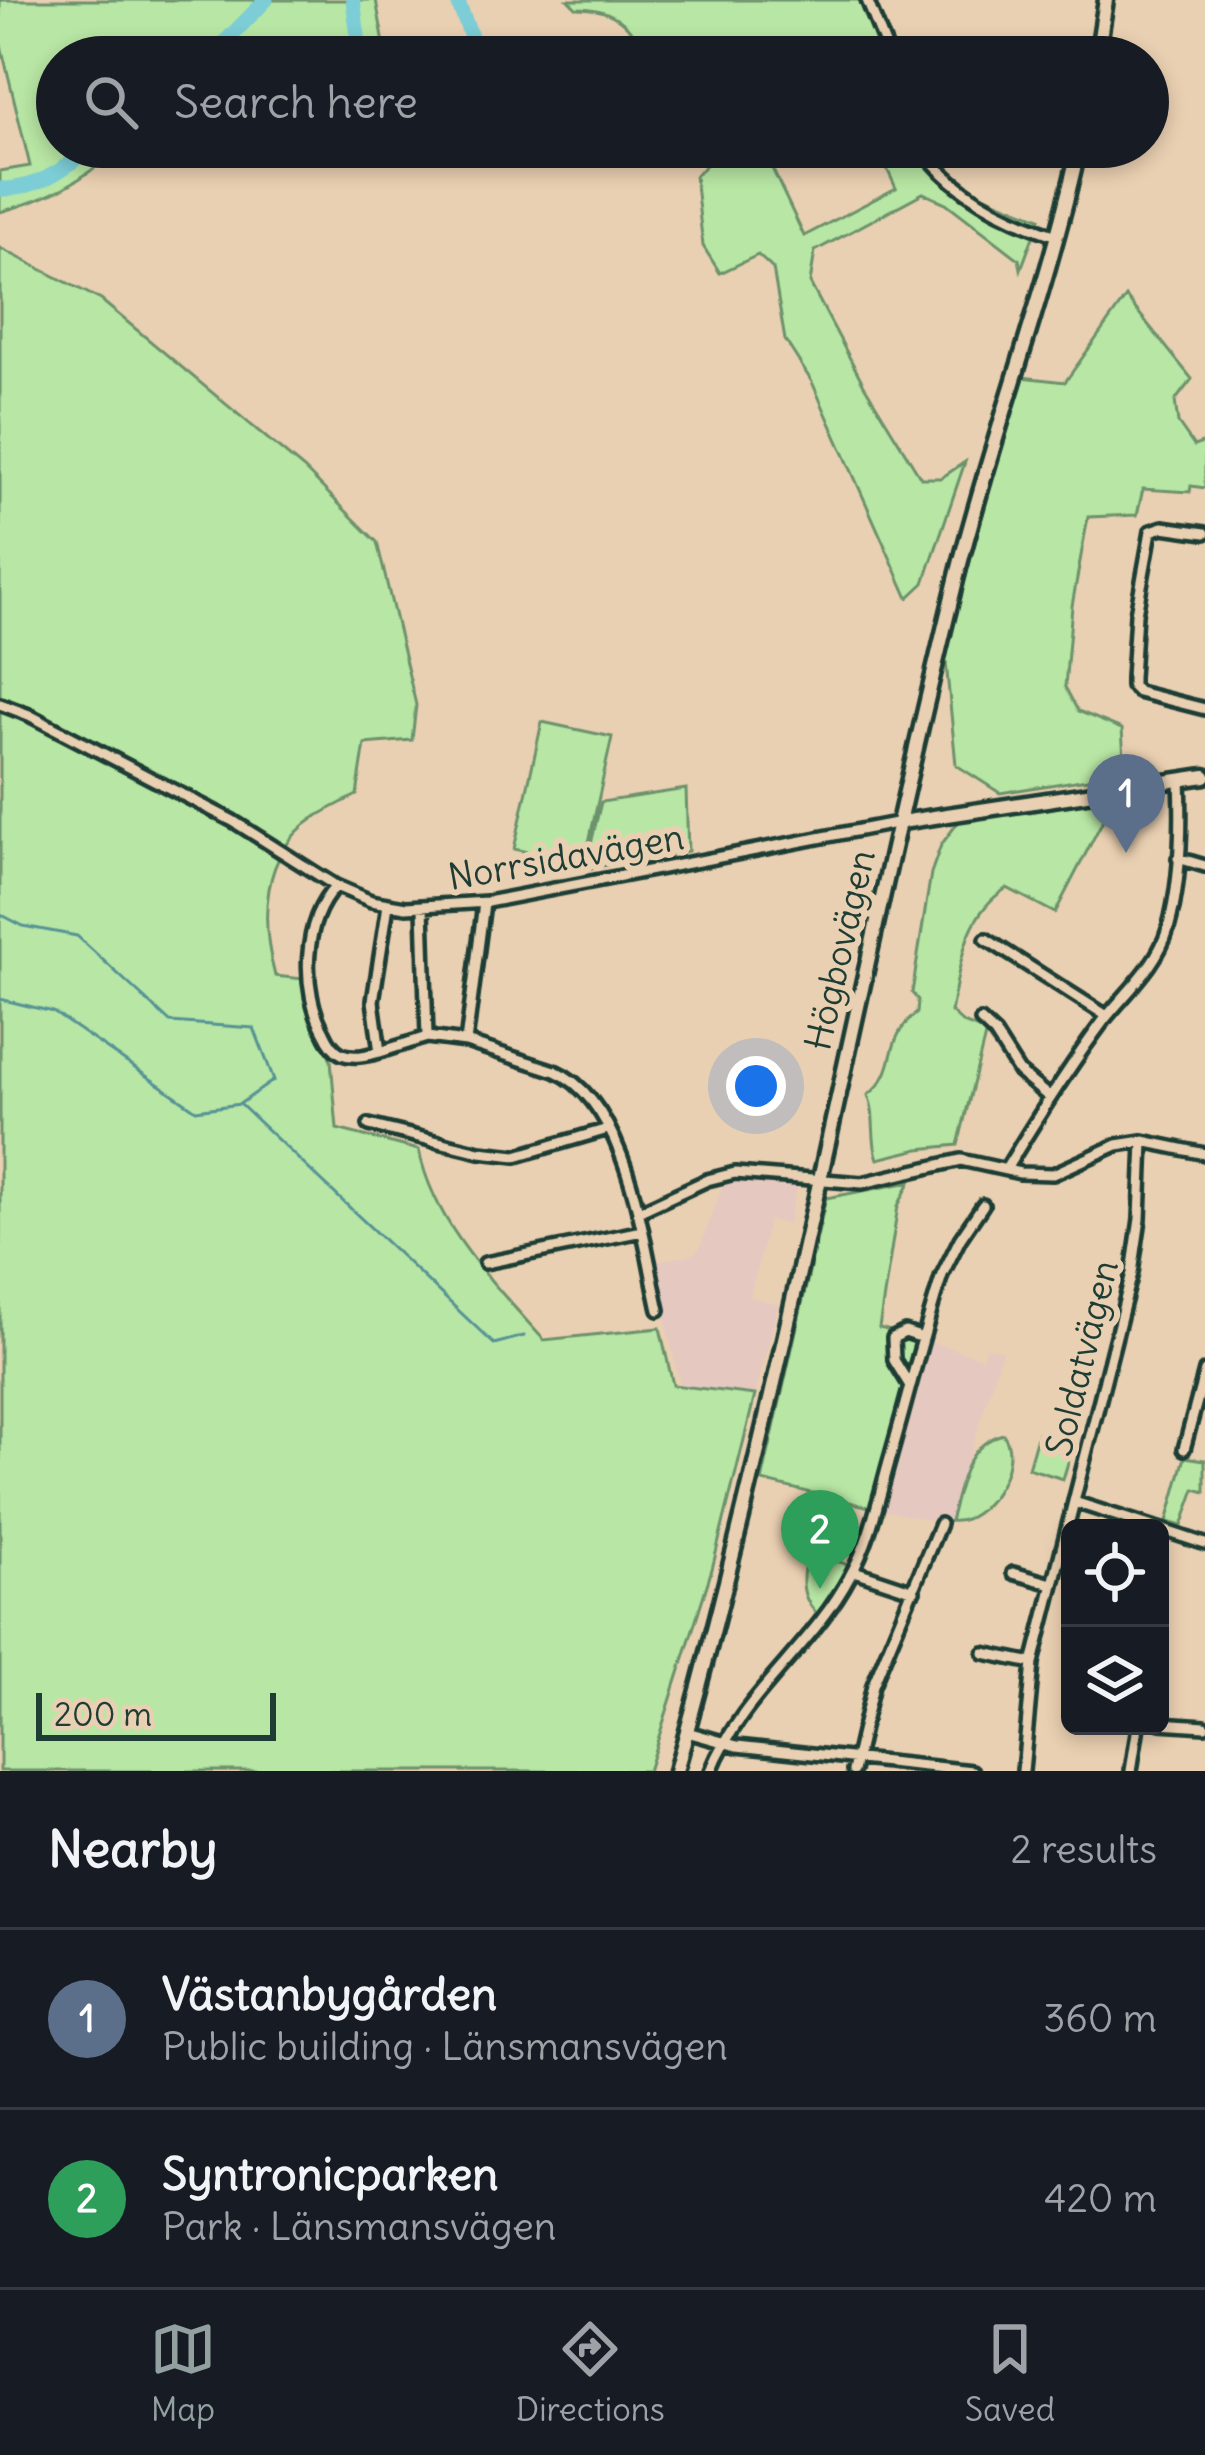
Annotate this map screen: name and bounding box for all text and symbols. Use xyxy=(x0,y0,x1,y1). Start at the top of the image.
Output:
search box xyxy=(36,36,1169,168)
icon: search xyxy=(78,69,144,135)
text: Search here xyxy=(174,74,418,130)
pin: 1 xyxy=(1087,754,1165,853)
street label: Norrsidavägen xyxy=(445,814,687,900)
street label: Högbovägen xyxy=(795,845,885,1055)
your location xyxy=(726,1056,786,1116)
street label: Soldatvägen xyxy=(1036,1255,1128,1461)
pin: 2 xyxy=(781,1490,859,1589)
map controls xyxy=(1061,1519,1169,1735)
button: locate xyxy=(1061,1519,1169,1627)
button: layers xyxy=(1061,1627,1169,1735)
scale bar xyxy=(36,1687,276,1740)
text: 200 m xyxy=(54,1693,152,1735)
text: Nearby xyxy=(48,1817,217,1881)
text: 2 results xyxy=(1010,1825,1157,1874)
text: Västanbygården xyxy=(162,1966,497,2022)
text: 1 xyxy=(79,1994,95,2043)
text: 360 m xyxy=(1043,1994,1157,2043)
text: Public building · Länsmansvägen xyxy=(162,2022,728,2071)
text: Syntronicparken xyxy=(162,2146,498,2202)
text: 2 xyxy=(76,2174,98,2223)
text: 420 m xyxy=(1044,2174,1157,2223)
text: Park · Länsmansvägen xyxy=(162,2202,556,2251)
tab: Map xyxy=(150,2316,216,2430)
tab: Directions xyxy=(516,2316,665,2430)
tab: Saved xyxy=(965,2316,1055,2430)

